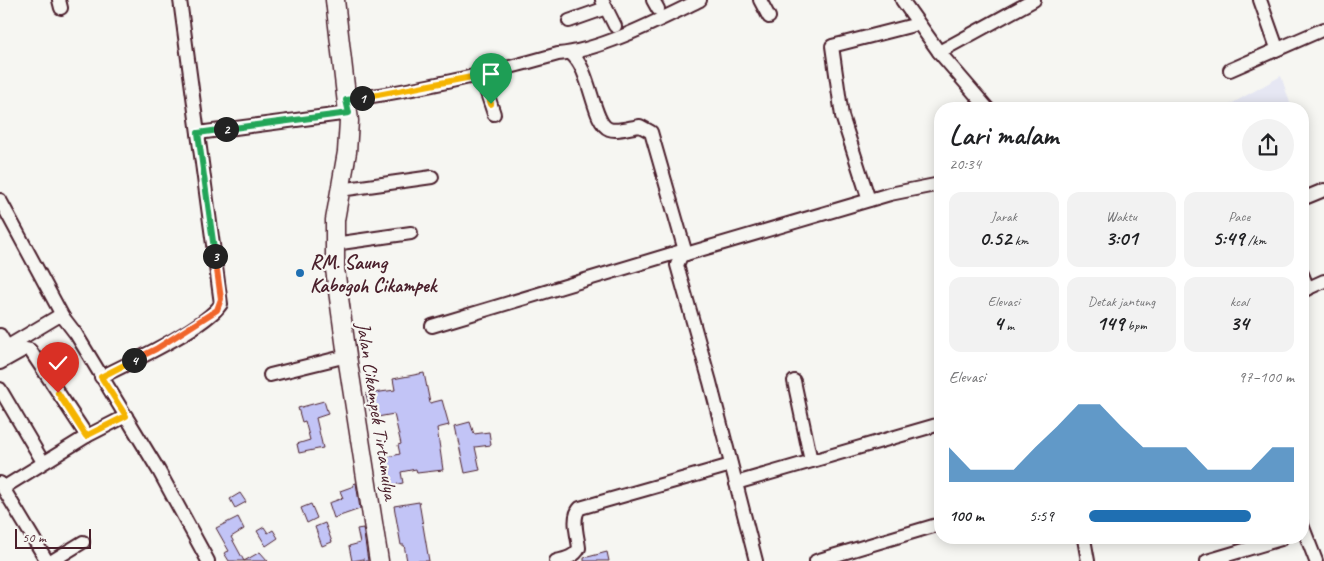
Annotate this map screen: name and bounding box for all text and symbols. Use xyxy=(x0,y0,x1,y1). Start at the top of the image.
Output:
pin xyxy=(470,53,512,104)
icon: arrive xyxy=(477,60,505,88)
pin: 1 xyxy=(350,86,374,110)
text: 1 xyxy=(359,90,366,107)
pin: 2 xyxy=(214,116,238,142)
text: Lari malam xyxy=(949,117,1058,152)
button: share xyxy=(1242,119,1294,171)
text: 2 xyxy=(223,121,230,138)
text: 20:34 xyxy=(949,154,981,174)
text: Jarak xyxy=(991,208,1017,225)
text: Waktu xyxy=(1106,208,1137,225)
text: Pace xyxy=(1228,208,1250,225)
text: 0.52 xyxy=(979,225,1011,251)
text: 3:01 xyxy=(1105,225,1138,251)
text: 5:49 xyxy=(1212,225,1244,251)
text: km xyxy=(1011,232,1028,249)
text: /km xyxy=(1244,232,1266,249)
pin: 3 xyxy=(202,244,228,268)
text: 3 xyxy=(212,248,219,265)
place label: RM. Saung Kabogoh Cikampek xyxy=(310,250,439,298)
marker: RM. Saung Kabogoh Cikampek xyxy=(294,267,306,279)
text: Elevasi xyxy=(988,293,1020,310)
text: Detak jantung xyxy=(1088,293,1155,310)
text: kcal xyxy=(1230,293,1248,310)
text: 4 xyxy=(993,310,1003,336)
text: 149 xyxy=(1096,310,1124,336)
text: 34 xyxy=(1230,310,1249,336)
text: m xyxy=(1003,317,1014,334)
text: bpm xyxy=(1124,317,1147,334)
street label: Jalan Cikampek Tirtamulya xyxy=(350,320,404,503)
pin xyxy=(37,342,79,393)
pin: 4 xyxy=(122,348,146,372)
icon: check xyxy=(44,349,72,377)
text: 4 xyxy=(131,352,138,369)
text: Elevasi xyxy=(949,367,986,387)
text: 97–100 m xyxy=(1238,367,1294,387)
text: 100 m xyxy=(949,506,984,526)
text: 5:59 xyxy=(1029,506,1054,526)
scale bar xyxy=(15,526,91,549)
text: 50 m xyxy=(22,529,46,546)

